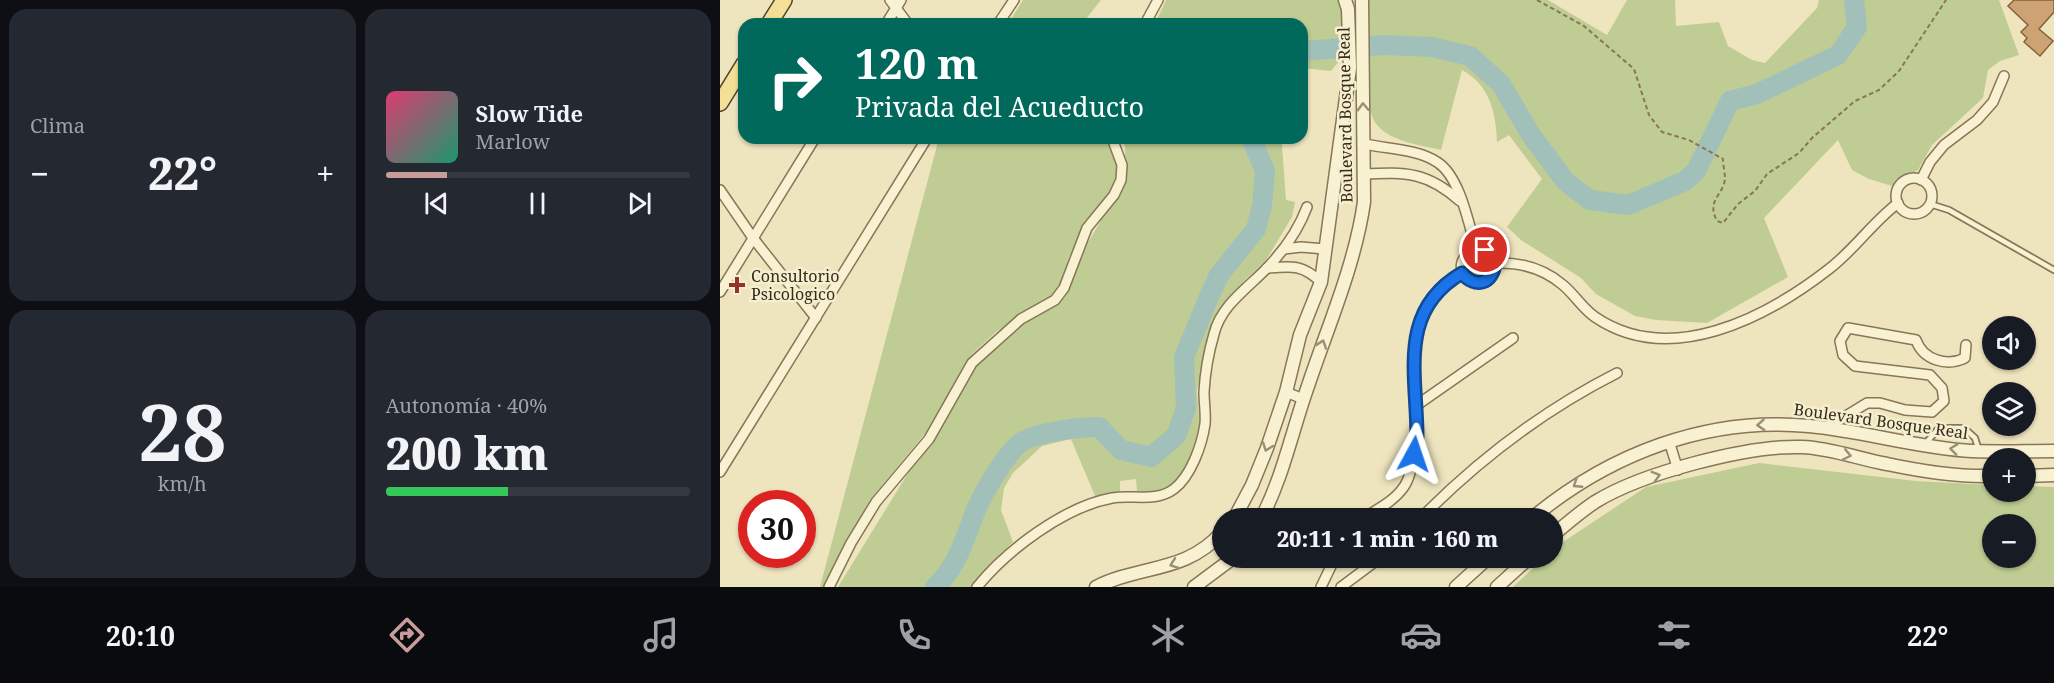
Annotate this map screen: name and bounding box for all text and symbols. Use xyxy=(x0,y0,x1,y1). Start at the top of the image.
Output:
street label: Boulevard Bosque Real xyxy=(1332,27,1358,203)
text: 120 m xyxy=(855,34,979,91)
icon: right xyxy=(756,42,834,120)
text: Privada del Acueducto xyxy=(855,88,1144,125)
text: Slow Tide xyxy=(476,98,583,128)
one-way arrow xyxy=(1356,102,1369,111)
text: Clima xyxy=(30,112,85,139)
text: Marlow xyxy=(476,128,550,155)
text: 22° xyxy=(148,142,217,203)
text: − xyxy=(30,151,49,196)
text: + xyxy=(316,151,335,196)
icon: previous xyxy=(420,187,453,220)
icon: pause xyxy=(521,187,554,220)
icon: next xyxy=(623,187,656,220)
pin xyxy=(1459,224,1510,275)
icon: arrive xyxy=(1468,233,1501,266)
place label: Consultorio Psicologico xyxy=(751,265,839,305)
marker: Consultorio Psicologico xyxy=(728,276,746,294)
map controls xyxy=(1982,316,2036,568)
button: sound xyxy=(1982,316,2036,370)
one-way arrow xyxy=(1314,339,1327,350)
text: 28 xyxy=(138,378,226,484)
button: layers xyxy=(1982,382,2036,436)
text: Autonomía · 40% xyxy=(386,392,547,419)
street label: Boulevard Bosque Real xyxy=(1792,398,1970,444)
one-way arrow xyxy=(1756,418,1765,431)
text: 200 km xyxy=(386,422,548,483)
position arrow xyxy=(1382,422,1446,486)
one-way arrow xyxy=(1262,441,1275,452)
one-way arrow xyxy=(1949,443,1958,455)
one-way arrow xyxy=(1842,447,1852,460)
button: + xyxy=(1982,448,2036,502)
text: km/h xyxy=(158,470,207,497)
one-way arrow xyxy=(1650,471,1661,483)
one-way arrow xyxy=(1573,476,1583,488)
speed limit sign: 30 xyxy=(738,490,816,568)
button: − xyxy=(1982,514,2036,568)
text: 20:11 · 1 min · 160 m xyxy=(1277,523,1498,553)
one-way arrow xyxy=(1170,557,1180,570)
icon: directions xyxy=(386,614,428,656)
icon: music xyxy=(640,614,682,656)
icon: phone xyxy=(893,614,935,656)
icon: climate xyxy=(1147,614,1189,656)
icon: car xyxy=(1400,614,1442,656)
icon: filters xyxy=(1653,614,1695,656)
text: 20:10 xyxy=(106,617,175,654)
text: 22° xyxy=(1907,617,1948,654)

